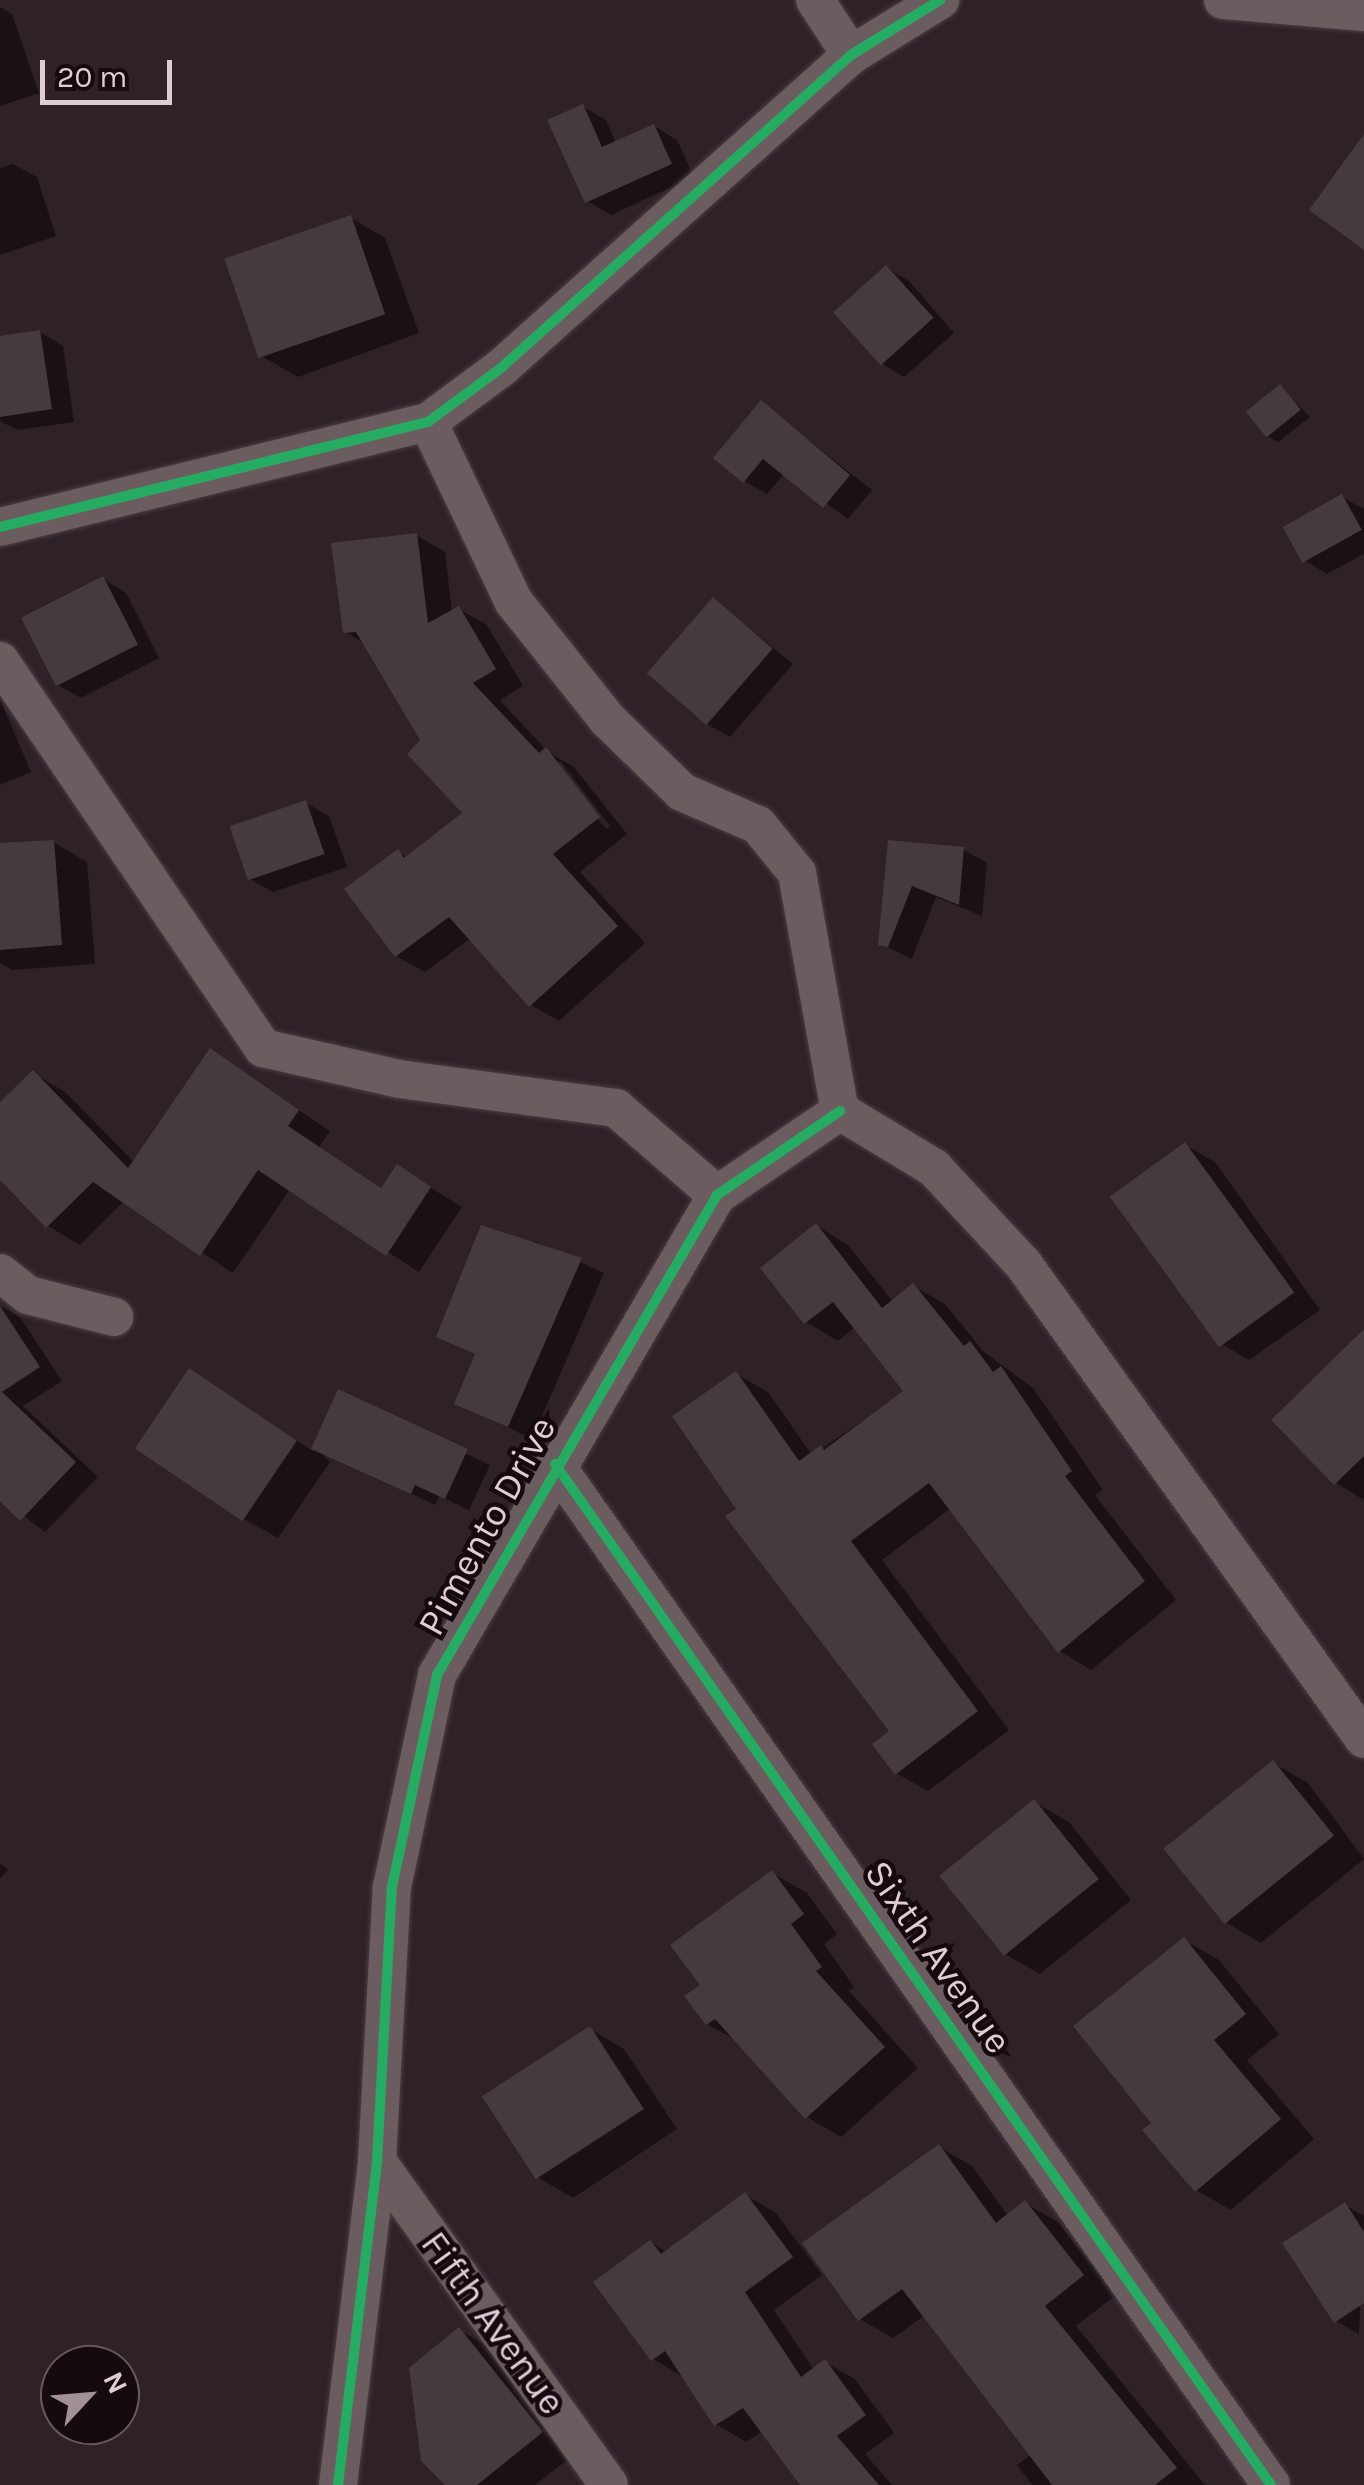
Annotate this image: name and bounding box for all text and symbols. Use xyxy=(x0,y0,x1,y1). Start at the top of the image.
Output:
scale bar xyxy=(45,40,178,102)
text: 20 m xyxy=(57,59,127,95)
street label: Pimento Drive xyxy=(408,1409,566,1643)
street label: Sixth Avenue xyxy=(855,1852,1021,2062)
street label: Fifth Avenue xyxy=(411,2222,575,2424)
north arrow xyxy=(40,2345,140,2445)
text: N xyxy=(96,2366,135,2399)

